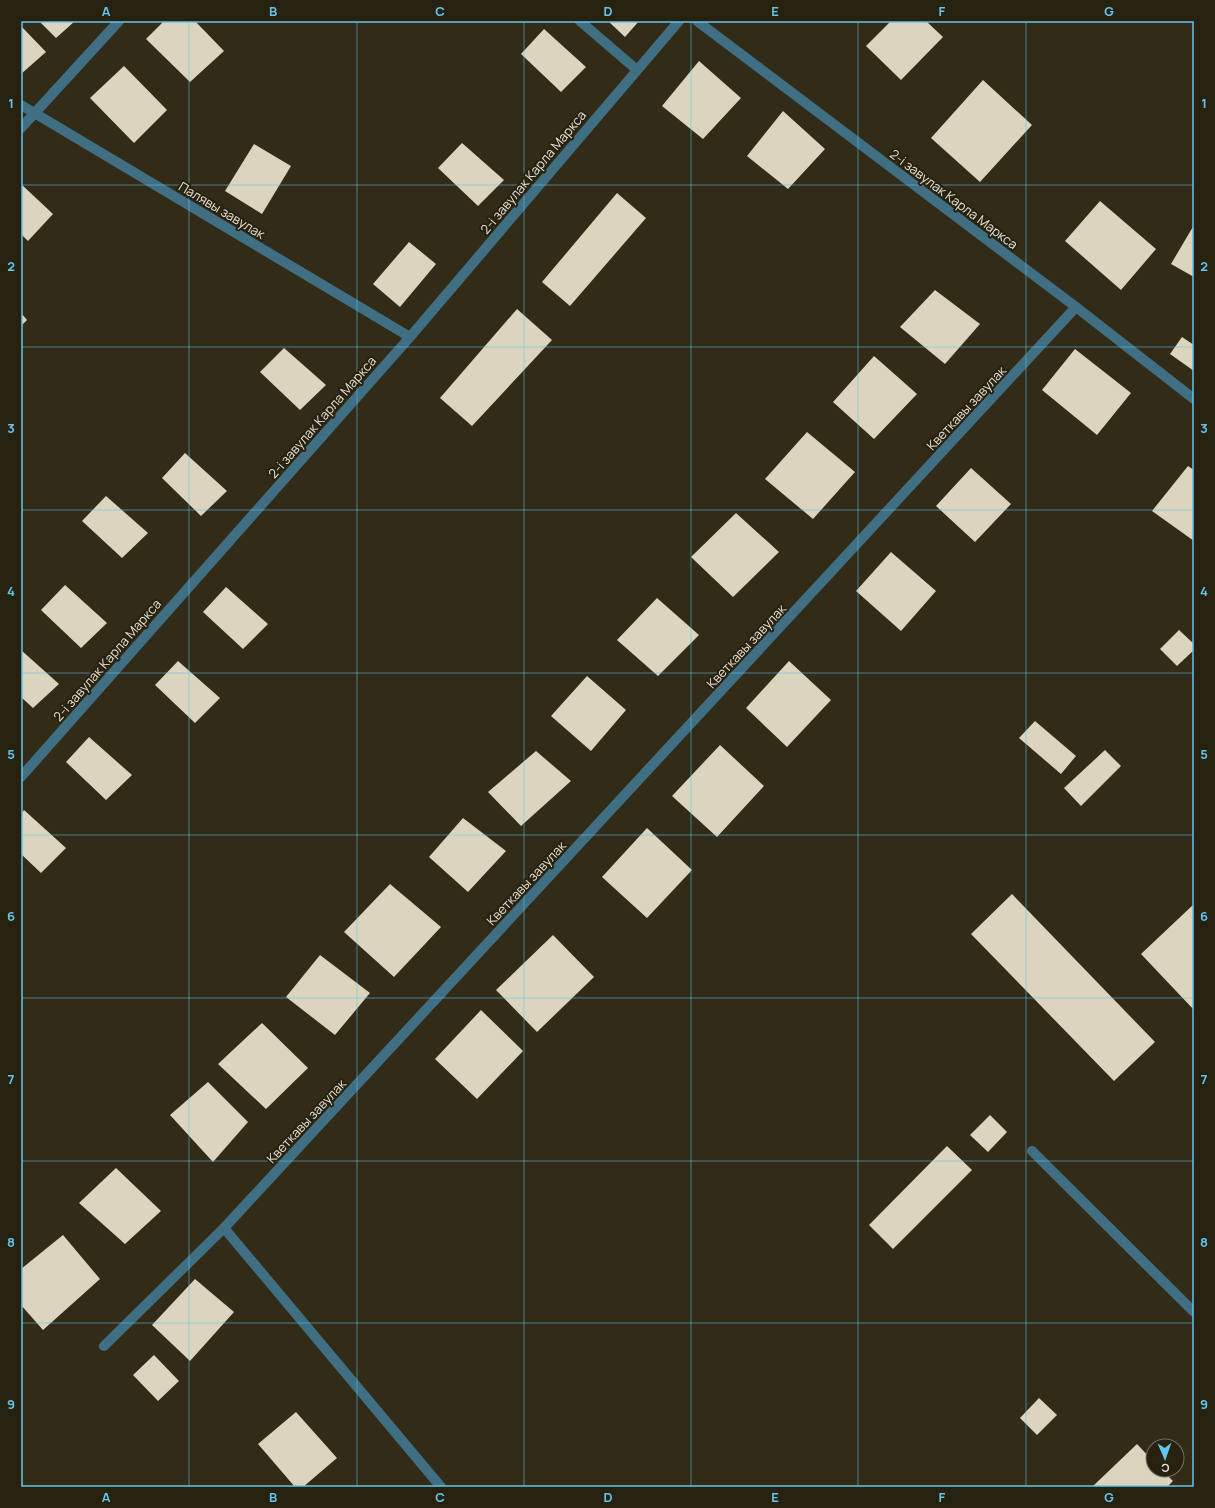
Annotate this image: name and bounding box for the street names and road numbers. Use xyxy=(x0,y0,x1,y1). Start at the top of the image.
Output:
street label: 2-і завулак Карла Маркса xyxy=(476,106,590,238)
street label: 2-і завулак Карла Маркса xyxy=(886,145,1022,253)
street label: Палявы завулак xyxy=(176,177,269,243)
street label: 2-і завулак Карла Маркса xyxy=(264,352,380,482)
street label: Кветкавы завулак xyxy=(922,362,1010,454)
street label: 2-і завулак Карла Маркса xyxy=(49,595,165,725)
street label: Кветкавы завулак xyxy=(702,600,790,692)
street label: Кветкавы завулак xyxy=(482,837,570,929)
street label: Кветкавы завулак xyxy=(262,1075,350,1167)

